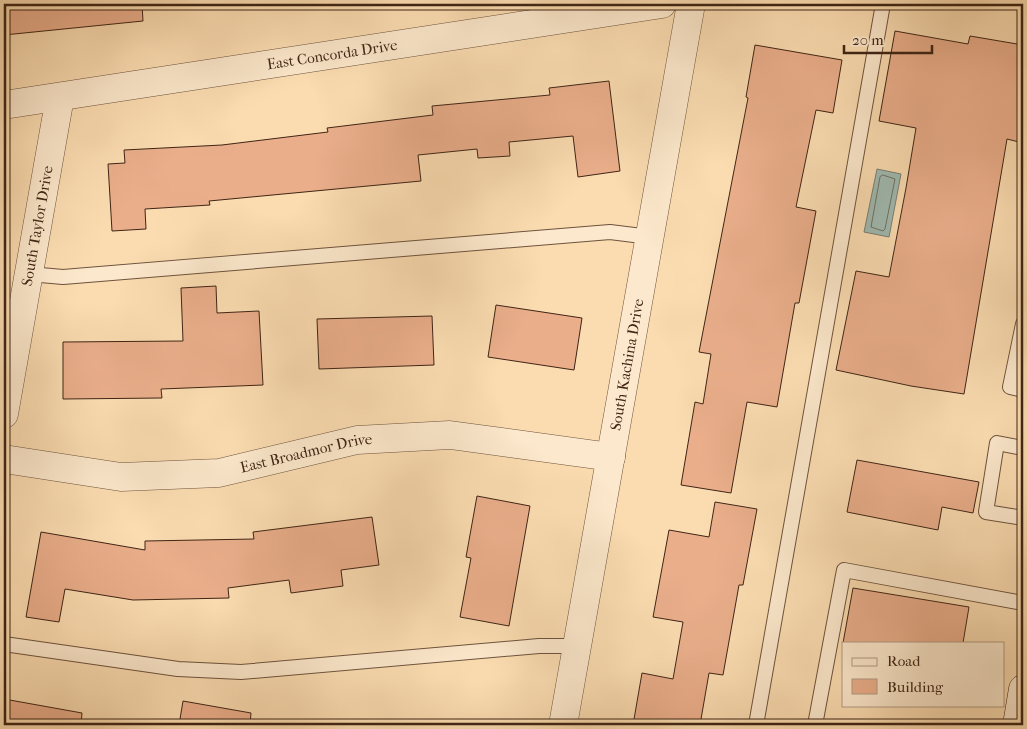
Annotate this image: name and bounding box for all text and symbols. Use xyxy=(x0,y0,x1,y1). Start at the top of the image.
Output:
scale bar xyxy=(844,22,932,54)
text: 20 m xyxy=(852,31,884,49)
street label: East Concorda Drive xyxy=(266,36,399,74)
street label: South Taylor Drive xyxy=(18,164,57,288)
street label: South Kachina Drive xyxy=(606,297,648,432)
street label: East Broadmor Drive xyxy=(238,430,373,477)
legend xyxy=(842,642,1004,706)
text: Road xyxy=(887,652,921,670)
text: Building xyxy=(887,678,944,696)

